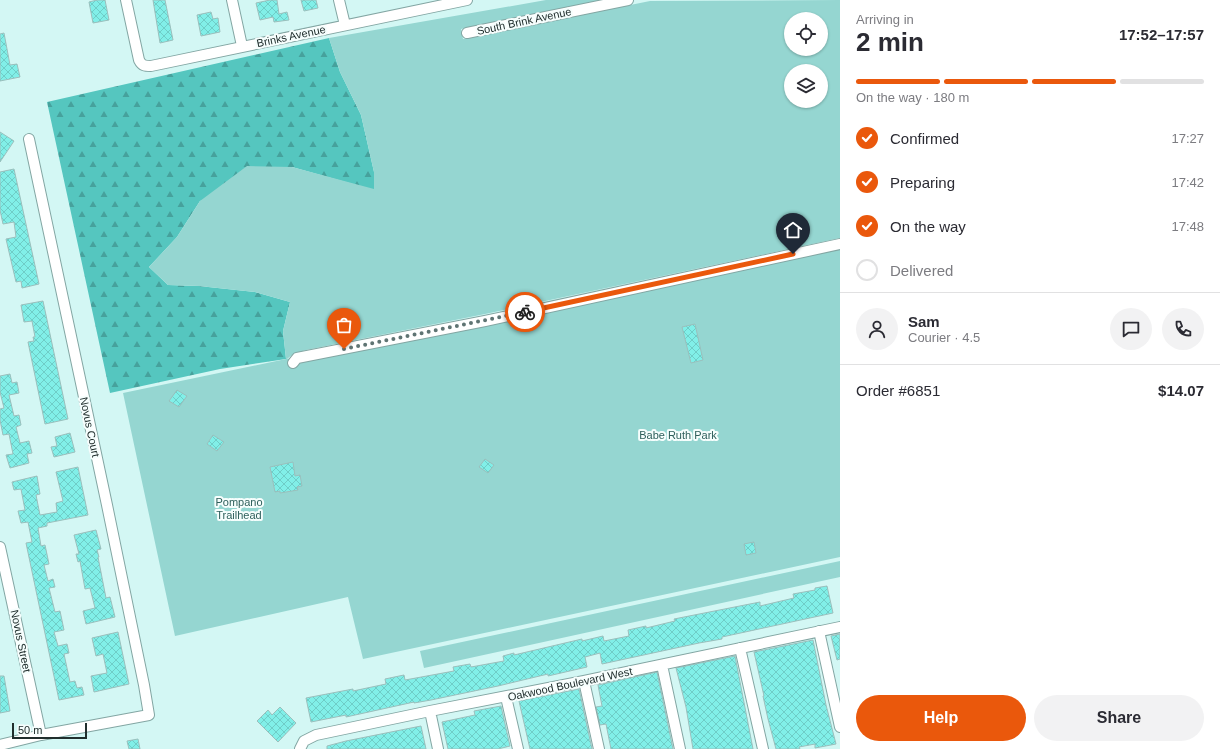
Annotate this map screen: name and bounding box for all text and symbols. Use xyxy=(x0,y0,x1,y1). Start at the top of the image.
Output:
street label: South Brink Avenue xyxy=(476,5,572,37)
map controls xyxy=(784,12,828,108)
button: locate xyxy=(784,12,828,56)
text: Arriving in xyxy=(856,12,914,27)
street label: Brinks Avenue xyxy=(255,23,327,49)
text: 17:52–17:57 xyxy=(1119,26,1204,43)
text: 2 min xyxy=(856,27,924,57)
button: layers xyxy=(784,64,828,108)
text: On the way · 180 m xyxy=(856,90,969,105)
icon: check xyxy=(856,127,878,149)
text: Confirmed xyxy=(890,130,959,147)
text: 17:27 xyxy=(1171,131,1204,146)
icon: check xyxy=(856,171,878,193)
text: Preparing xyxy=(890,174,955,191)
text: 17:42 xyxy=(1171,175,1204,190)
pin xyxy=(776,213,810,254)
icon: check xyxy=(856,215,878,237)
text: On the way xyxy=(890,218,966,235)
icon: home xyxy=(782,219,804,241)
text: 17:48 xyxy=(1171,219,1204,234)
text: Delivered xyxy=(890,262,953,279)
courier xyxy=(505,292,545,332)
icon: bike xyxy=(514,301,536,323)
pin xyxy=(327,308,361,349)
button: person xyxy=(856,308,898,350)
button: chat xyxy=(1110,308,1152,350)
button: phone xyxy=(1162,308,1204,350)
text: Sam xyxy=(908,313,940,330)
icon: bag xyxy=(333,314,355,336)
text: Courier · 4.5 xyxy=(908,330,980,345)
text: Order #6851 xyxy=(856,382,940,399)
text: $14.07 xyxy=(1158,382,1204,399)
street label: Novus Court xyxy=(78,396,102,458)
park label: Babe Ruth Park xyxy=(639,429,717,441)
park label: Pompano Trailhead xyxy=(215,496,263,521)
street label: Novus Street xyxy=(9,609,33,673)
street label: Oakwood Boulevard West xyxy=(507,665,633,703)
button: Help xyxy=(856,695,1026,741)
button: Share xyxy=(1034,695,1204,741)
scale bar xyxy=(12,721,87,740)
text: 50 m xyxy=(18,724,42,736)

